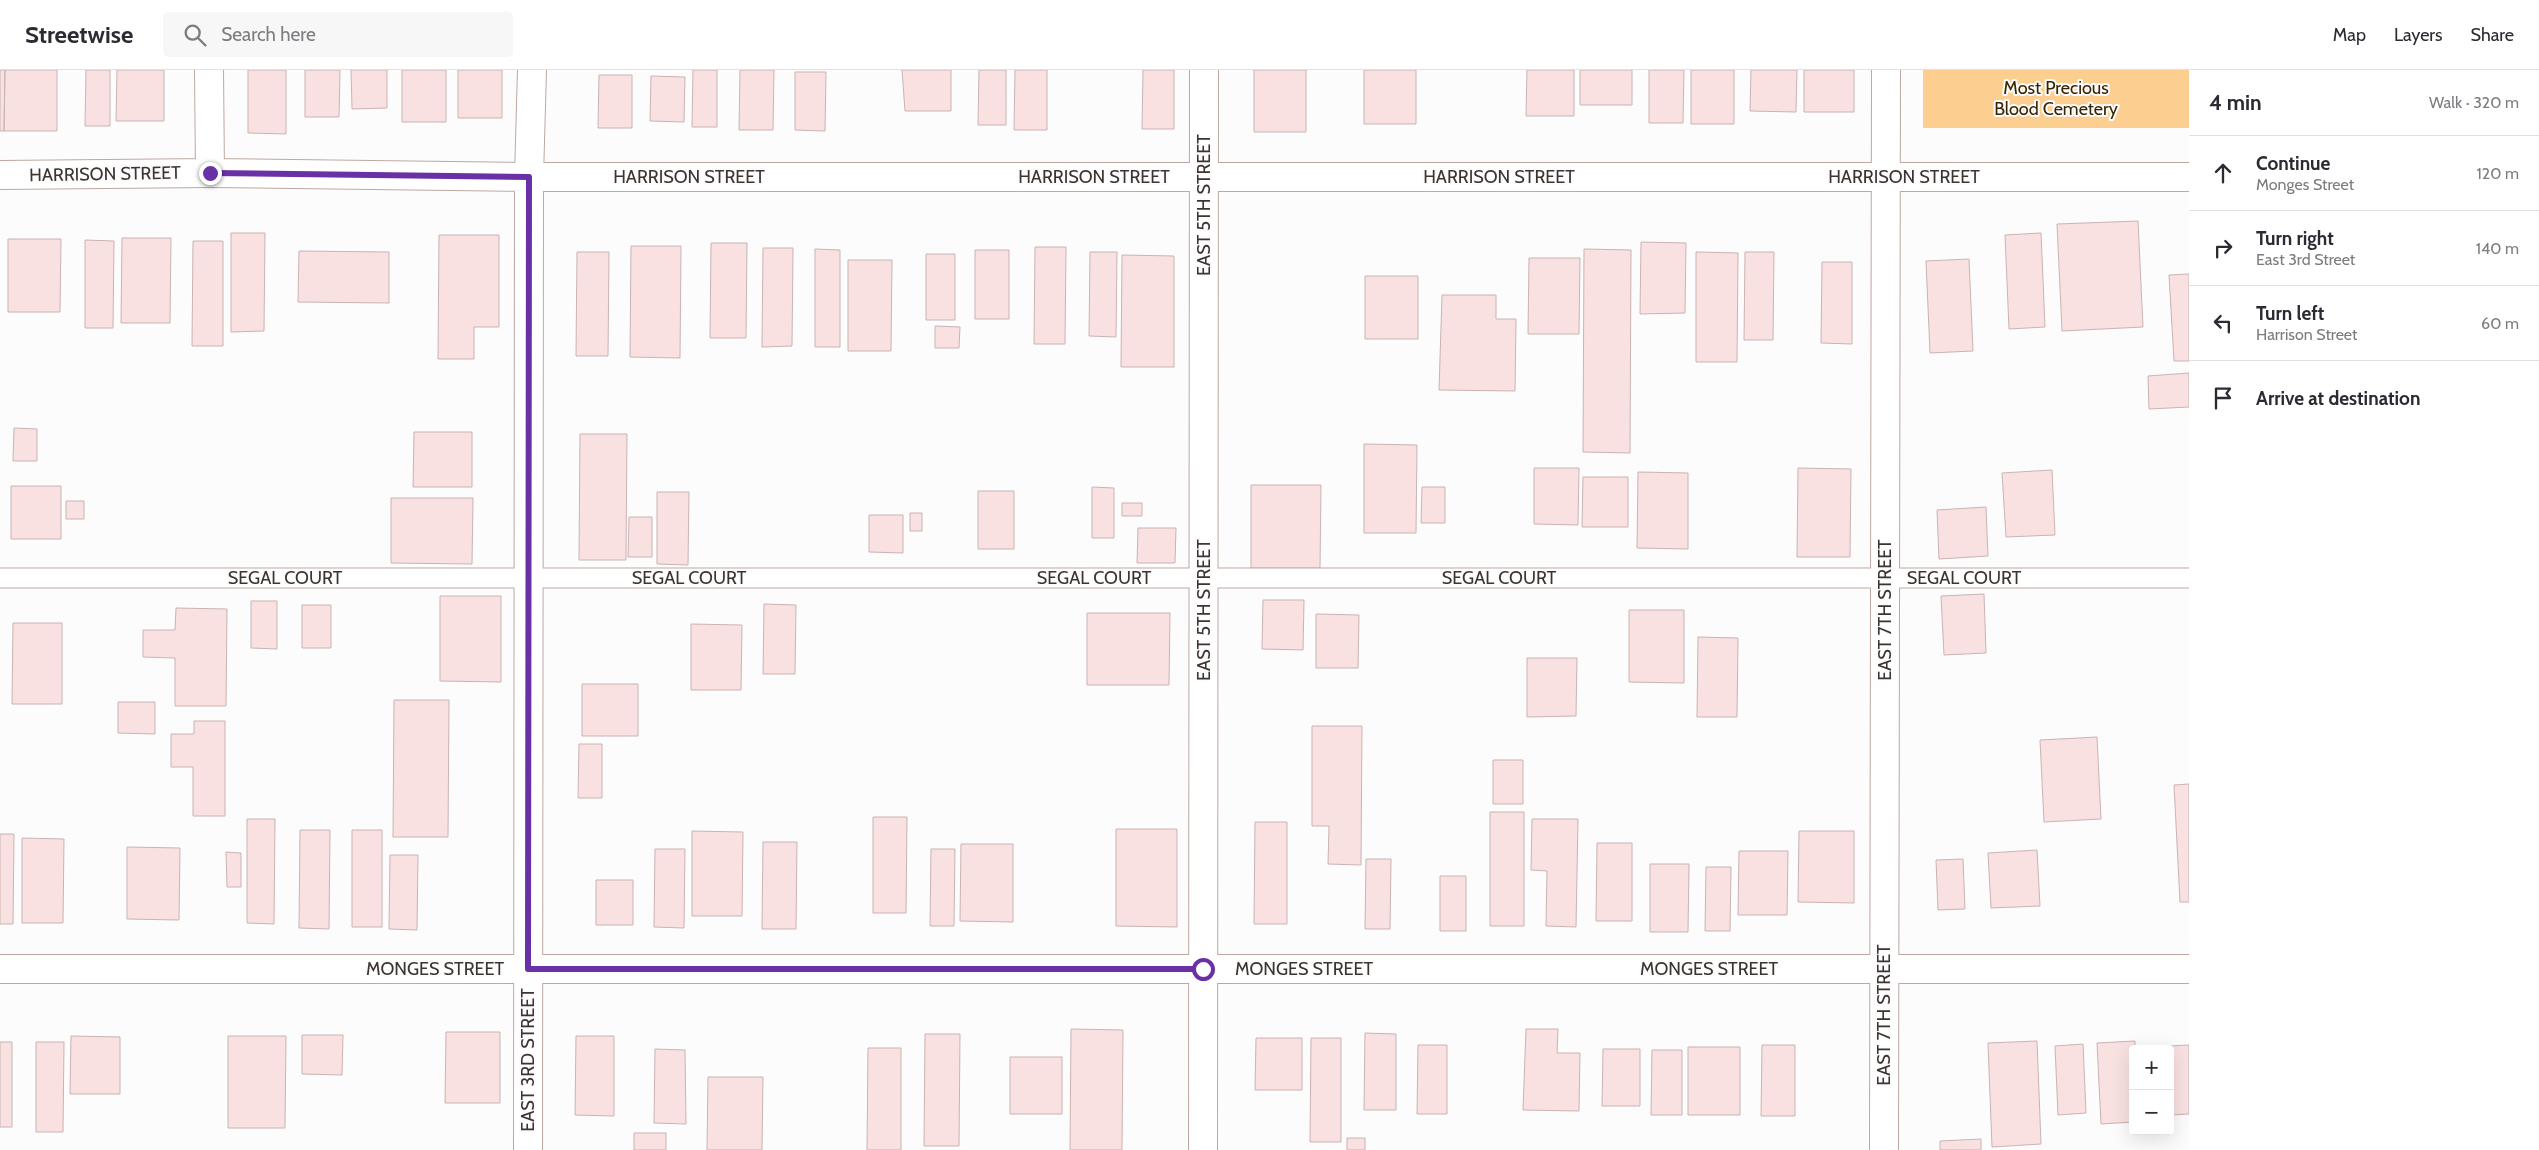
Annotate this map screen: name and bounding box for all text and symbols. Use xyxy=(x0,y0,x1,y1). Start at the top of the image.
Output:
search box xyxy=(163,12,513,57)
text: Streetwise xyxy=(25,20,133,49)
icon: search xyxy=(181,21,209,49)
text: Search here xyxy=(221,23,316,46)
text: Map xyxy=(2333,24,2366,46)
text: Layers xyxy=(2394,24,2443,46)
text: Share xyxy=(2471,24,2514,46)
park label: Most Precious Blood Cemetery xyxy=(1994,77,2118,120)
text: 4 min xyxy=(2209,90,2262,115)
text: Walk · 320 m xyxy=(2429,93,2519,112)
street label: EAST 5TH STREET xyxy=(1193,134,1215,276)
text: Continue xyxy=(2256,152,2330,175)
icon: ahead xyxy=(2209,159,2237,187)
street label: HARRISON STREET xyxy=(29,162,181,186)
route end xyxy=(199,162,222,185)
text: 120 m xyxy=(2477,164,2519,183)
street label: HARRISON STREET xyxy=(613,166,765,188)
street label: HARRISON STREET xyxy=(1018,166,1170,188)
street label: HARRISON STREET xyxy=(1423,166,1575,188)
street label: HARRISON STREET xyxy=(1828,166,1980,188)
text: Monges Street xyxy=(2256,175,2354,194)
text: Turn right xyxy=(2256,227,2334,250)
icon: right xyxy=(2209,234,2237,262)
text: 140 m xyxy=(2476,239,2519,258)
text: East 3rd Street xyxy=(2256,250,2355,269)
text: Turn left xyxy=(2256,302,2324,325)
icon: left xyxy=(2209,309,2237,337)
text: 60 m xyxy=(2481,314,2519,333)
text: Harrison Street xyxy=(2256,325,2357,344)
icon: arrive xyxy=(2209,384,2237,412)
text: Arrive at destination xyxy=(2256,387,2420,410)
street label: EAST 5TH STREET xyxy=(1193,539,1215,681)
street label: EAST 7TH STREET xyxy=(1874,539,1896,681)
street label: SEGAL COURT xyxy=(228,567,343,589)
street label: SEGAL COURT xyxy=(632,567,747,589)
street label: SEGAL COURT xyxy=(1037,567,1152,589)
street label: SEGAL COURT xyxy=(1442,567,1557,589)
street label: SEGAL COURT xyxy=(1907,567,2022,589)
street label: EAST 7TH STREET xyxy=(1873,944,1895,1086)
street label: MONGES STREET xyxy=(366,958,504,980)
route start xyxy=(1192,958,1215,981)
street label: MONGES STREET xyxy=(1235,958,1373,980)
street label: MONGES STREET xyxy=(1640,958,1778,980)
street label: EAST 3RD STREET xyxy=(517,988,539,1132)
map controls xyxy=(2129,1045,2174,1135)
button: + xyxy=(2129,1045,2174,1090)
button: − xyxy=(2129,1090,2174,1135)

